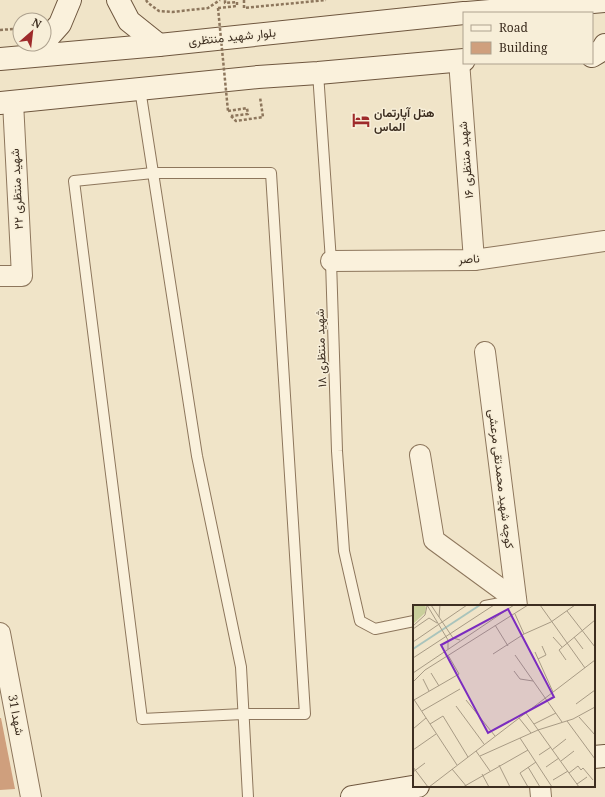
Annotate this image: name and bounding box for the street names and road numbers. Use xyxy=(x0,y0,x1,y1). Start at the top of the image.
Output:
street label: بلوار شهید منتظری xyxy=(187,23,277,50)
street label: شهید منتظری ۱۶ xyxy=(454,121,477,199)
street label: شهید منتظری ۲۲ xyxy=(6,148,27,230)
street label: ناصر xyxy=(457,249,480,268)
street label: شهید منتظری ۱۸ xyxy=(311,308,330,388)
street label: کوچه شهید محمدتقی مرعشی xyxy=(485,408,518,550)
street label: شهدا 31 xyxy=(4,693,29,737)

